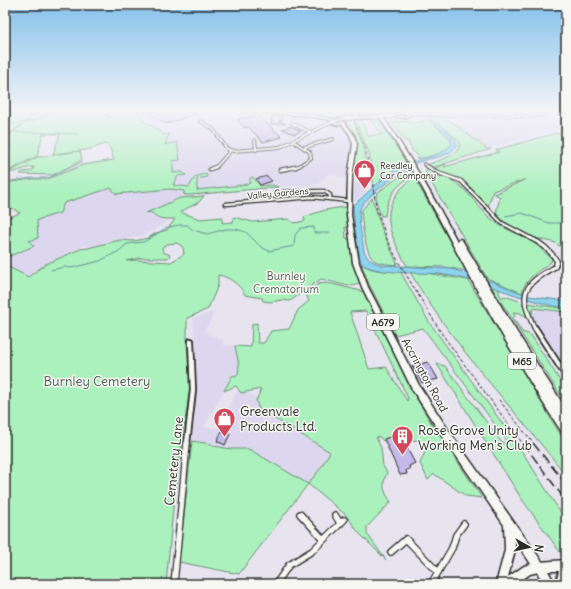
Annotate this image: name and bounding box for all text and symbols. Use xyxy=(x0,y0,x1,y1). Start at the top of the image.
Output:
shop icon: Reedley Car Company xyxy=(351,157,377,190)
place label: Reedley Car Company xyxy=(380,160,436,181)
street label: Valley Gardens xyxy=(247,185,309,201)
park label: Burnley Crematorium xyxy=(253,269,319,296)
road number: A679 xyxy=(367,314,399,330)
street label: Accrington Road xyxy=(399,336,451,415)
road number: M65 xyxy=(508,353,536,369)
park label: Burnley Cemetery xyxy=(44,373,150,390)
place label: Greenvale Products Ltd. xyxy=(240,403,317,435)
shop icon: Greenvale Products Ltd. xyxy=(211,405,237,438)
street label: Cemetery Lane xyxy=(161,416,187,506)
place label: Rose Grove Unity Working Men's Club xyxy=(418,422,532,454)
building icon: Rose Grove Unity Working Men's Club xyxy=(389,424,415,457)
north arrow xyxy=(509,527,549,567)
text: N xyxy=(531,544,546,553)

